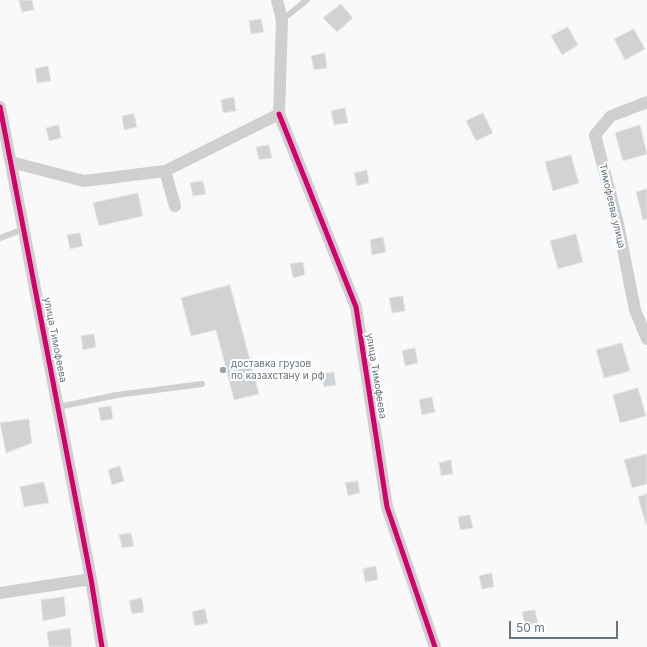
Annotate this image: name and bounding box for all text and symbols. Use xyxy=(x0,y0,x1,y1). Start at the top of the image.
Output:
street label: Тимофеева улица xyxy=(596,162,628,250)
street label: улица Тимофеева xyxy=(41,296,69,384)
street label: улица Тимофеева xyxy=(363,332,389,420)
place label: доставка грузов по казахстану и рф xyxy=(231,358,325,382)
marker: доставка грузов по казахстану и рф xyxy=(218,365,228,375)
scale bar xyxy=(511,613,620,639)
text: 50 m xyxy=(516,620,545,635)

